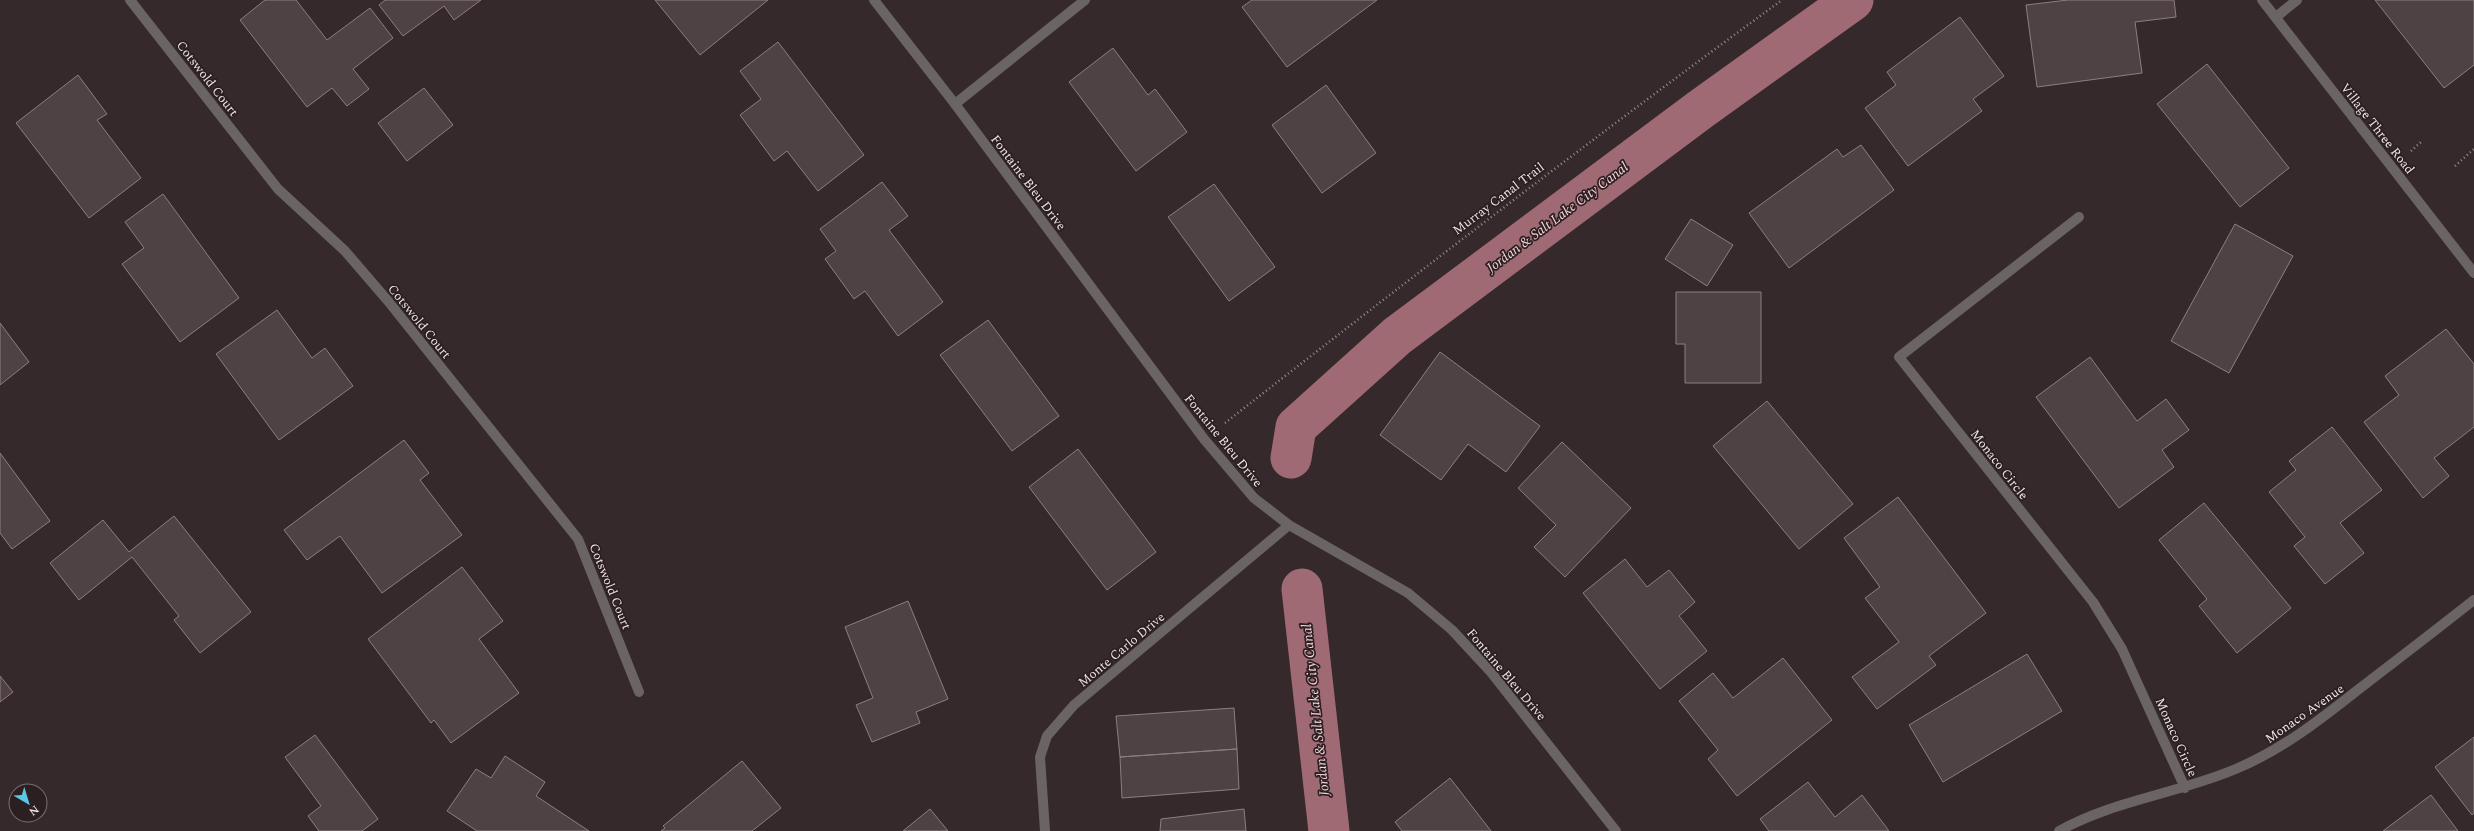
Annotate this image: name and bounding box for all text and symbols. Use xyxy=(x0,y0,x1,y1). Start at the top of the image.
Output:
street label: Cotswold Court xyxy=(171,36,243,121)
street label: Village Three Road xyxy=(2335,79,2419,178)
street label: Fontaine Bleu Drive xyxy=(986,131,1071,235)
street label: Murray Canal Trail xyxy=(1448,157,1549,240)
water label: Jordan & Salt Lake City Canal xyxy=(1481,157,1633,278)
street label: Cotswold Court xyxy=(383,280,456,364)
street label: Fontaine Bleu Drive xyxy=(1179,390,1267,492)
street label: Monaco Circle xyxy=(1965,425,2033,504)
street label: Cotswold Court xyxy=(584,540,637,633)
street label: Monte Carlo Drive xyxy=(1074,607,1169,692)
water label: Jordan & Salt Lake City Canal xyxy=(1296,622,1335,798)
street label: Fontaine Bleu Drive xyxy=(1462,624,1551,725)
street label: Monaco Avenue xyxy=(2261,679,2348,749)
street label: Monaco Circle xyxy=(2150,695,2202,780)
north arrow xyxy=(8,783,48,823)
text: N xyxy=(25,801,43,820)

